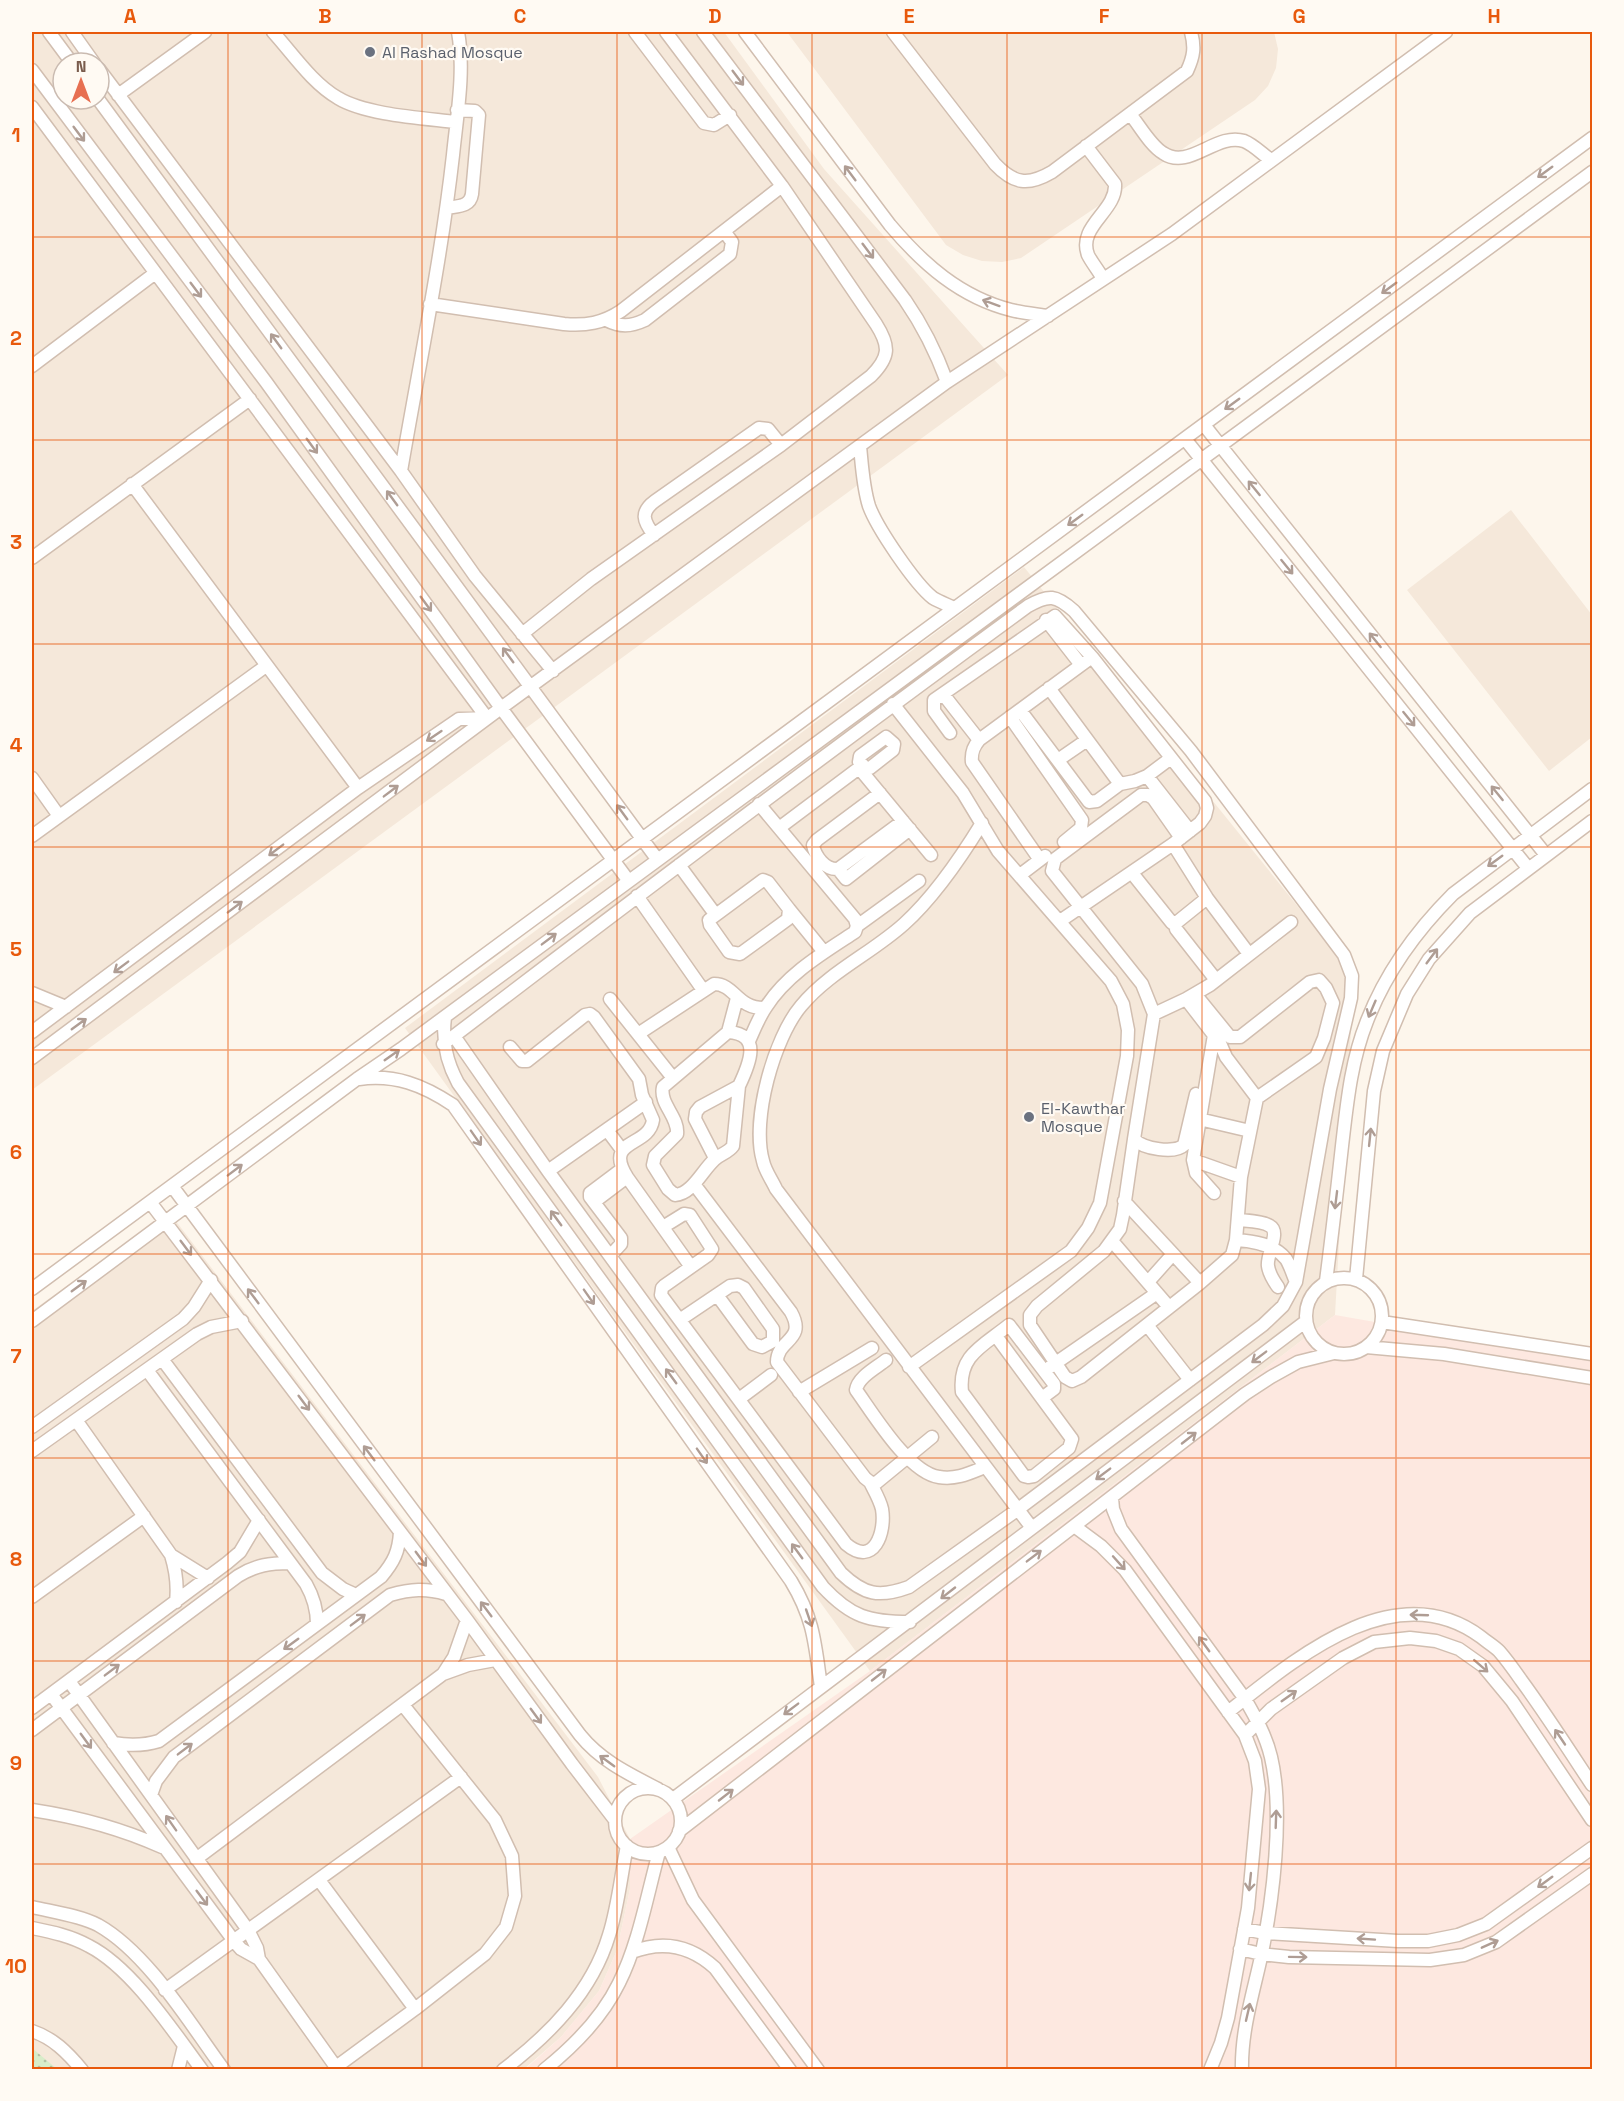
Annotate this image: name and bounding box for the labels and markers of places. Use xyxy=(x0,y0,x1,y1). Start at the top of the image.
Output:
place label: Al Rashad Mosque xyxy=(382,42,523,63)
marker: Al Rashad Mosque xyxy=(363,45,377,59)
place label: El-Kawthar Mosque xyxy=(1041,1098,1125,1137)
marker: El-Kawthar Mosque xyxy=(1022,1110,1036,1124)

